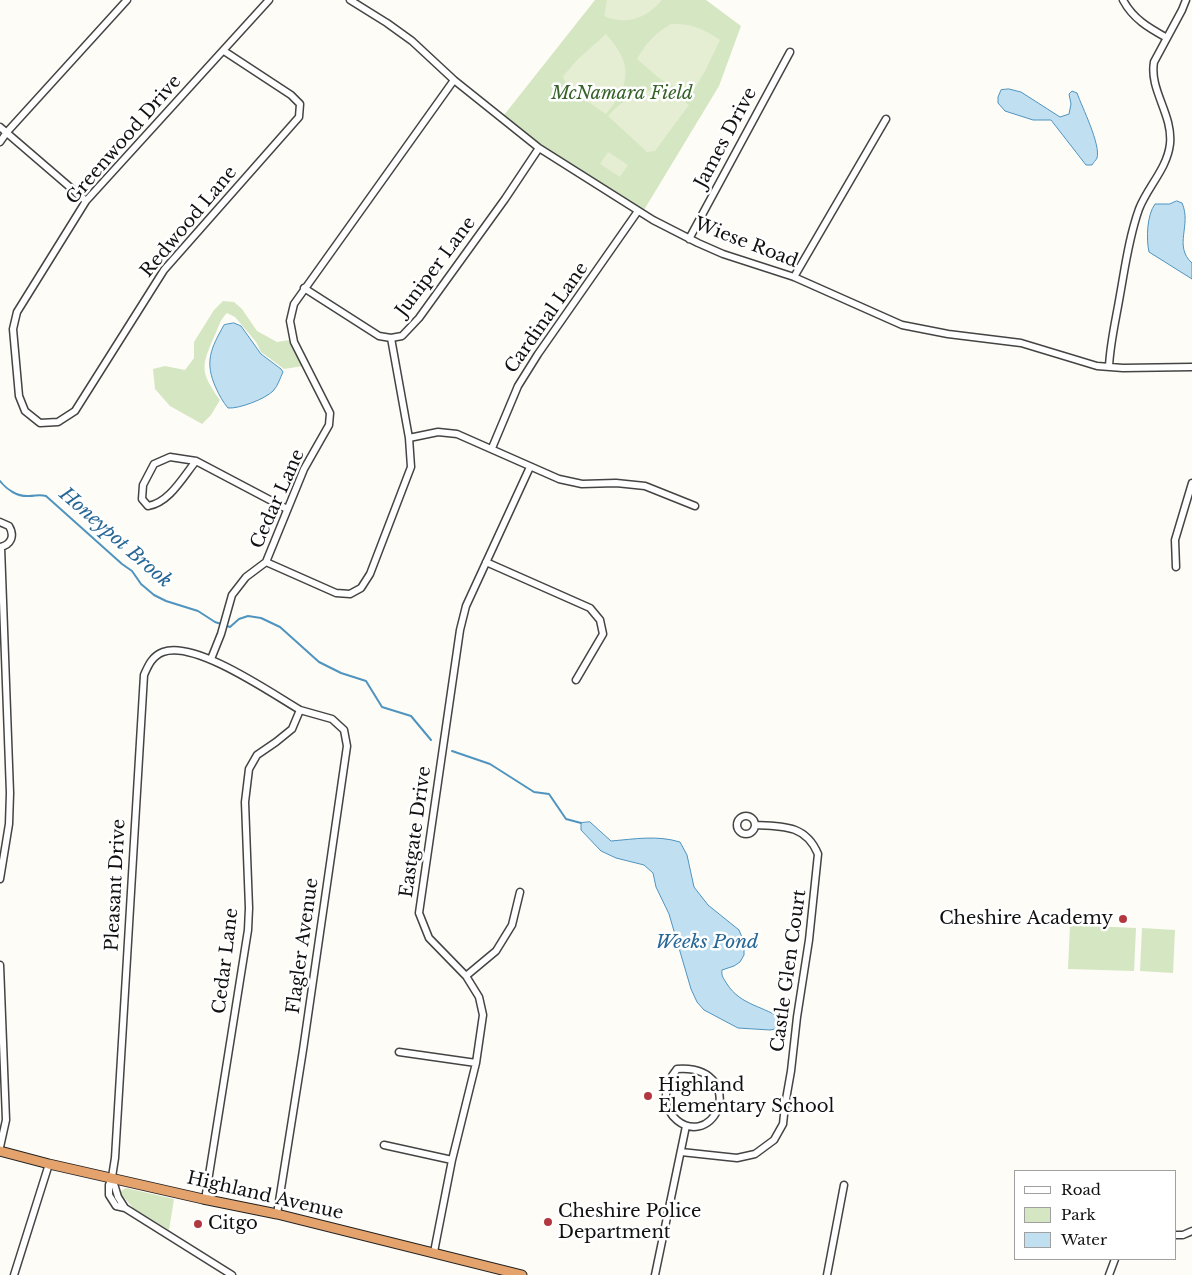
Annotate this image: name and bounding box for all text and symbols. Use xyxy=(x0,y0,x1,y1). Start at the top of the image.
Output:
street label: Greenwood Drive xyxy=(62,71,186,209)
park label: McNamara Field xyxy=(551,83,693,105)
street label: James Drive xyxy=(690,84,762,192)
street label: Redwood Lane xyxy=(136,162,242,282)
street label: Juniper Lane xyxy=(391,213,481,321)
street label: Wiese Road xyxy=(691,213,801,273)
street label: Cardinal Lane xyxy=(501,258,593,378)
street label: Cedar Lane xyxy=(246,446,310,552)
water label: Honeypot Brook xyxy=(54,483,176,593)
street label: Eastgate Drive xyxy=(396,765,436,899)
street label: Pleasant Drive xyxy=(102,818,130,952)
street label: Flagler Avenue xyxy=(283,877,323,1015)
street label: Castle Glen Court xyxy=(767,888,811,1054)
street label: Cedar Lane xyxy=(209,907,243,1015)
place label: Cheshire Academy xyxy=(939,908,1113,930)
marker: Cheshire Academy xyxy=(1117,913,1129,925)
water label: Weeks Pond xyxy=(656,932,758,954)
place label: Highland Elementary School xyxy=(658,1075,834,1118)
marker: Highland Elementary School xyxy=(642,1090,654,1102)
street label: Highland Avenue xyxy=(185,1167,345,1225)
legend xyxy=(1014,1170,1177,1260)
text: Road xyxy=(1061,1180,1101,1199)
place label: Cheshire Police Department xyxy=(558,1201,701,1244)
text: Park xyxy=(1061,1205,1096,1224)
place label: Citgo xyxy=(208,1213,258,1235)
marker: Cheshire Police Department xyxy=(542,1216,554,1228)
marker: Citgo xyxy=(192,1218,204,1230)
text: Water xyxy=(1061,1230,1107,1249)

